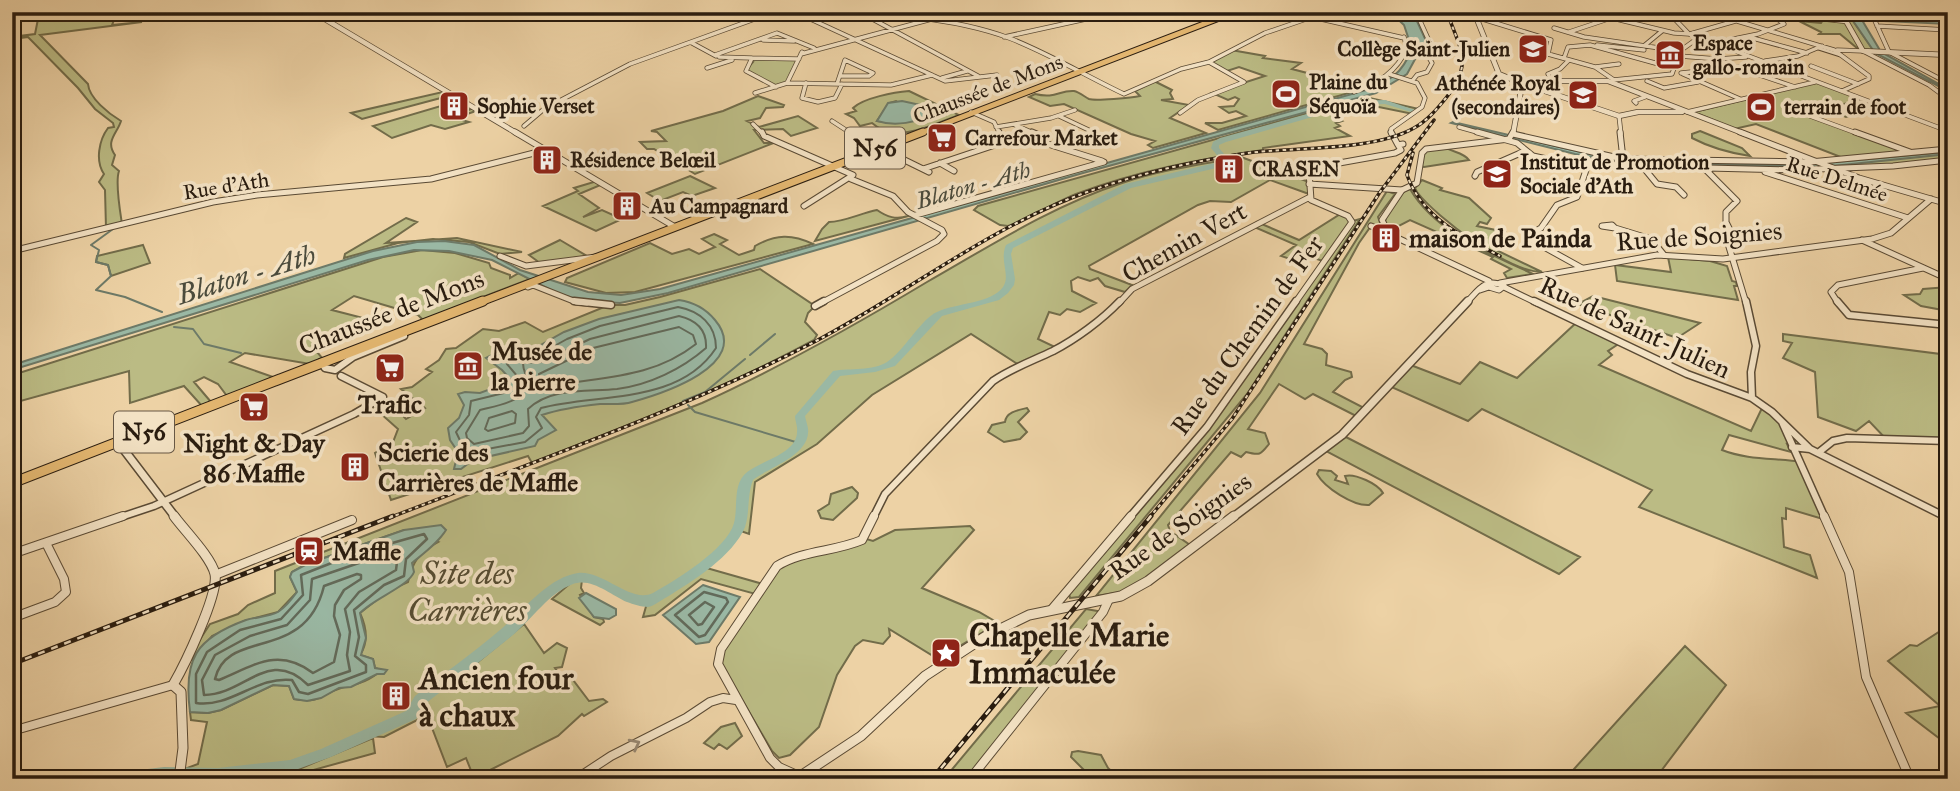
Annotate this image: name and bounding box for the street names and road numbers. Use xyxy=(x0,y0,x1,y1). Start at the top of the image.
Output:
street label: Chaussée de Mons xyxy=(909,48,1067,130)
road number: N56 xyxy=(845,128,905,168)
street label: Rue Delmée xyxy=(1783,150,1891,208)
street label: Rue d'Ath xyxy=(181,166,271,206)
street label: Chemin Vert xyxy=(1116,195,1252,289)
street label: Rue de Soignies xyxy=(1615,214,1783,258)
street label: Rue du Chemin de Fer xyxy=(1164,229,1330,441)
street label: Chaussée de Mons xyxy=(294,262,488,362)
street label: Rue de Saint-Julien xyxy=(1534,269,1736,385)
road number: N56 xyxy=(114,412,174,452)
street label: Rue de Soignies xyxy=(1103,465,1257,587)

